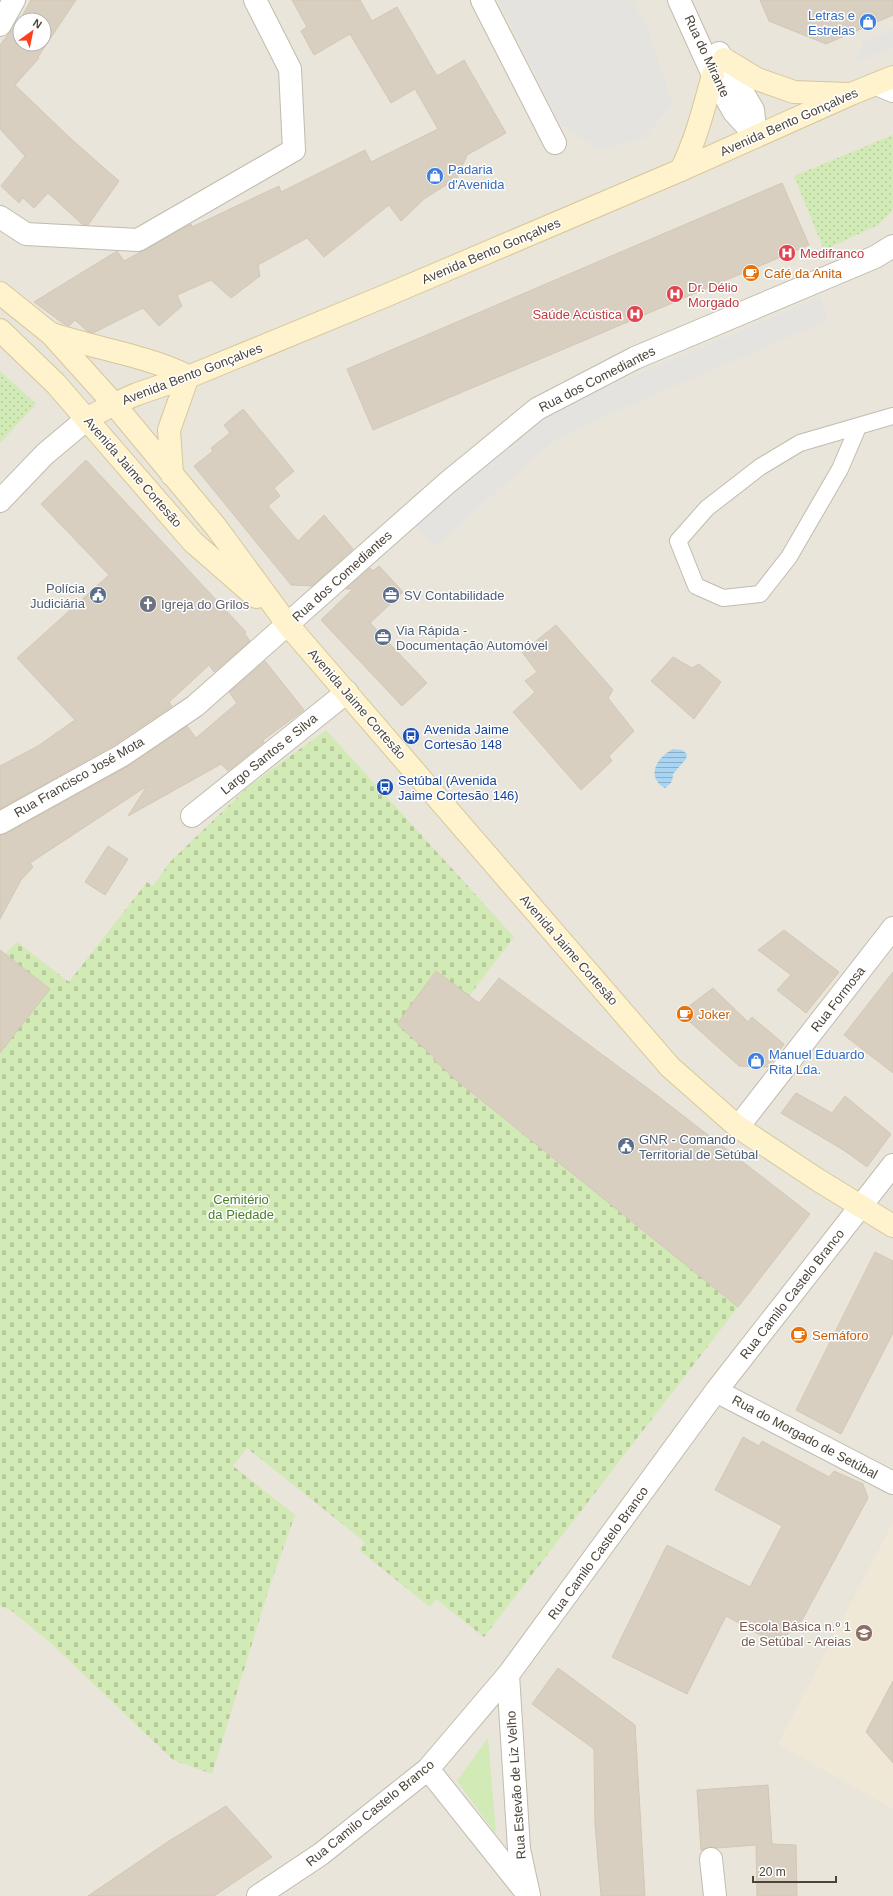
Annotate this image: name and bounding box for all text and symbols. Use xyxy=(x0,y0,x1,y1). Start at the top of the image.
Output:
place label: Letras e Estrelas xyxy=(808,8,855,38)
north arrow xyxy=(12,12,52,52)
shop icon: Letras e Estrelas xyxy=(858,12,878,32)
street label: Rua do Mirante xyxy=(681,13,733,99)
text: N xyxy=(31,16,44,31)
street label: Avenida Bento Gonçalves xyxy=(718,85,861,159)
place label: Padaria d'Avenida xyxy=(448,162,505,192)
shop icon: Padaria d'Avenida xyxy=(425,166,445,186)
street label: Avenida Bento Gonçalves xyxy=(419,215,563,287)
hospital icon: Medifranco xyxy=(777,243,797,263)
place label: Medifranco xyxy=(800,246,864,261)
cafe icon: Café da Anita xyxy=(741,263,761,283)
place label: Café da Anita xyxy=(764,266,843,281)
place label: Dr. Délio Morgado xyxy=(688,280,739,310)
hospital icon: Dr. Délio Morgado xyxy=(665,284,685,304)
hospital icon: Saúde Acústica xyxy=(625,304,645,324)
place label: Saúde Acústica xyxy=(532,307,623,322)
street label: Avenida Bento Gonçalves xyxy=(120,340,265,408)
street label: Rua dos Comediantes xyxy=(536,343,658,415)
street label: Avenida Jaime Cortesão xyxy=(81,414,185,530)
street label: Rua dos Comediantes xyxy=(289,527,395,625)
place label: Polícia Judiciária xyxy=(30,581,86,611)
public building icon: Polícia Judiciária xyxy=(88,585,108,605)
office icon: SV Contabilidade xyxy=(381,585,401,605)
place label: SV Contabilidade xyxy=(404,588,504,603)
church icon: Igreja do Grilos xyxy=(138,594,158,614)
place label: Igreja do Grilos xyxy=(161,597,250,612)
place label: Via Rápida - Documentação Automóvel xyxy=(396,623,548,653)
office icon: Via Rápida - Documentação Automóvel xyxy=(373,627,393,647)
street label: Avenida Jaime Cortesão xyxy=(305,646,409,762)
street label: Largo Santos e Silva xyxy=(218,710,321,798)
place label: Avenida Jaime Cortesão 148 xyxy=(424,722,509,752)
bus stop icon: Avenida Jaime Cortesão 148 xyxy=(401,726,421,746)
street label: Rua Francisco José Mota xyxy=(11,733,147,820)
place label: Setúbal (Avenida Jaime Cortesão 146) xyxy=(398,773,519,803)
bus stop icon: Setúbal (Avenida Jaime Cortesão 146) xyxy=(375,777,395,797)
street label: Avenida Jaime Cortesão xyxy=(517,892,621,1008)
street label: Rua Formosa xyxy=(808,963,869,1035)
cafe icon: Joker xyxy=(675,1004,695,1024)
place label: Joker xyxy=(698,1007,730,1022)
place label: Manuel Eduardo Rita Lda. xyxy=(769,1047,864,1077)
shop icon: Manuel Eduardo Rita Lda. xyxy=(746,1051,766,1071)
place label: GNR - Comando Territorial de Setúbal xyxy=(639,1132,758,1162)
public building icon: GNR - Comando Territorial de Setúbal xyxy=(616,1136,636,1156)
park label: Cemitério da Piedade xyxy=(208,1192,274,1222)
street label: Rua Camilo Castelo Branco xyxy=(737,1226,847,1362)
cafe icon: Semáforo xyxy=(789,1325,809,1345)
place label: Semáforo xyxy=(812,1328,868,1343)
street label: Rua do Morgado de Setúbal xyxy=(730,1392,880,1482)
street label: Rua Camilo Castelo Branco xyxy=(545,1484,651,1622)
place label: Escola Básica n.º 1 de Setúbal - Areias xyxy=(739,1619,851,1649)
school or university icon: Escola Básica n.º 1 de Setúbal - Areias xyxy=(854,1623,874,1643)
street label: Rua Estevão de Liz Velho xyxy=(503,1710,529,1860)
street label: Rua Camilo Castelo Branco xyxy=(303,1757,437,1869)
scale bar xyxy=(753,1858,836,1884)
text: 20 m xyxy=(759,1865,786,1879)

